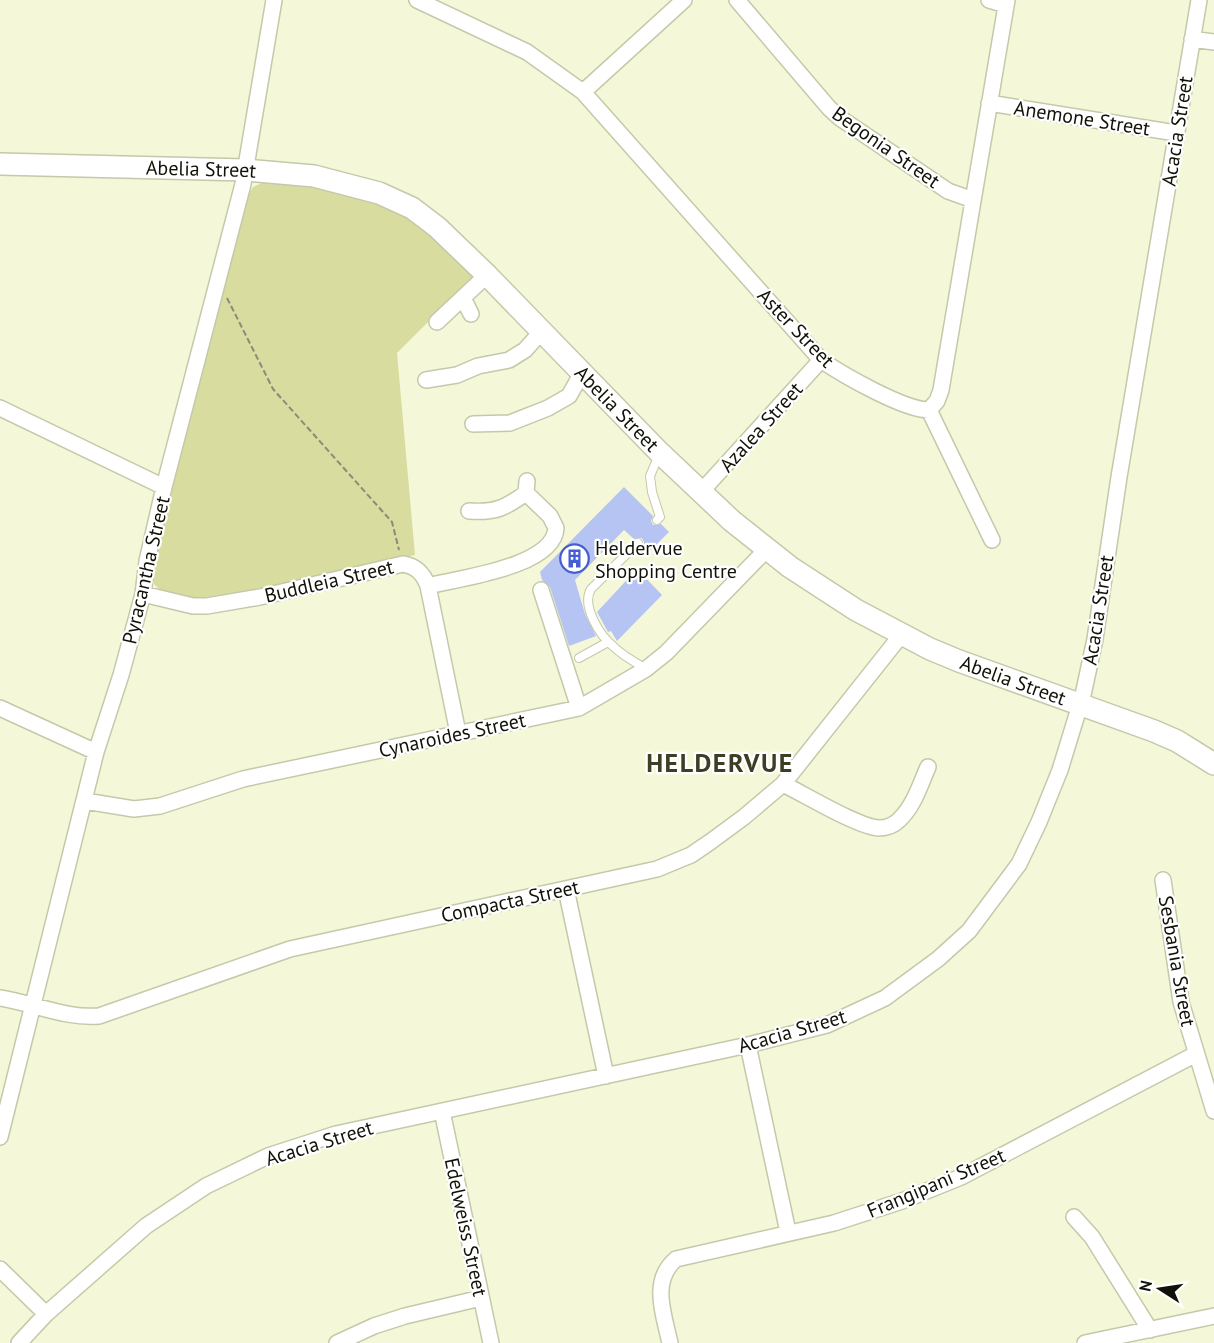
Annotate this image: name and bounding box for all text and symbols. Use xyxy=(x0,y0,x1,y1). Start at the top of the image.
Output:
street label: Acacia Street xyxy=(1155,74,1199,188)
street label: Anemone Street xyxy=(1012,94,1152,142)
street label: Begonia Street xyxy=(827,100,945,194)
street label: Abelia Street xyxy=(145,155,257,184)
street label: Aster Street xyxy=(752,283,840,373)
street label: Abelia Street xyxy=(569,360,665,458)
street label: Azalea Street xyxy=(714,376,808,477)
street label: Pyracantha Street xyxy=(116,493,176,647)
place label: Heldervue Shopping Centre xyxy=(595,535,737,584)
building icon: Heldervue Shopping Centre xyxy=(558,543,590,575)
street label: Buddleia Street xyxy=(262,553,396,608)
street label: Acacia Street xyxy=(1076,553,1120,667)
street label: Abelia Street xyxy=(957,650,1070,711)
street label: Cynaroides Street xyxy=(376,707,528,763)
district label: HELDERVUE xyxy=(646,746,794,779)
street label: Compacta Street xyxy=(439,874,582,928)
street label: Sesbania Street xyxy=(1153,893,1201,1029)
street label: Acacia Street xyxy=(735,1003,849,1059)
street label: Acacia Street xyxy=(262,1114,376,1172)
street label: Frangipani Street xyxy=(863,1142,1009,1224)
street label: Edelweiss Street xyxy=(439,1155,493,1299)
north arrow xyxy=(1130,1259,1190,1319)
text: N xyxy=(1134,1279,1156,1293)

